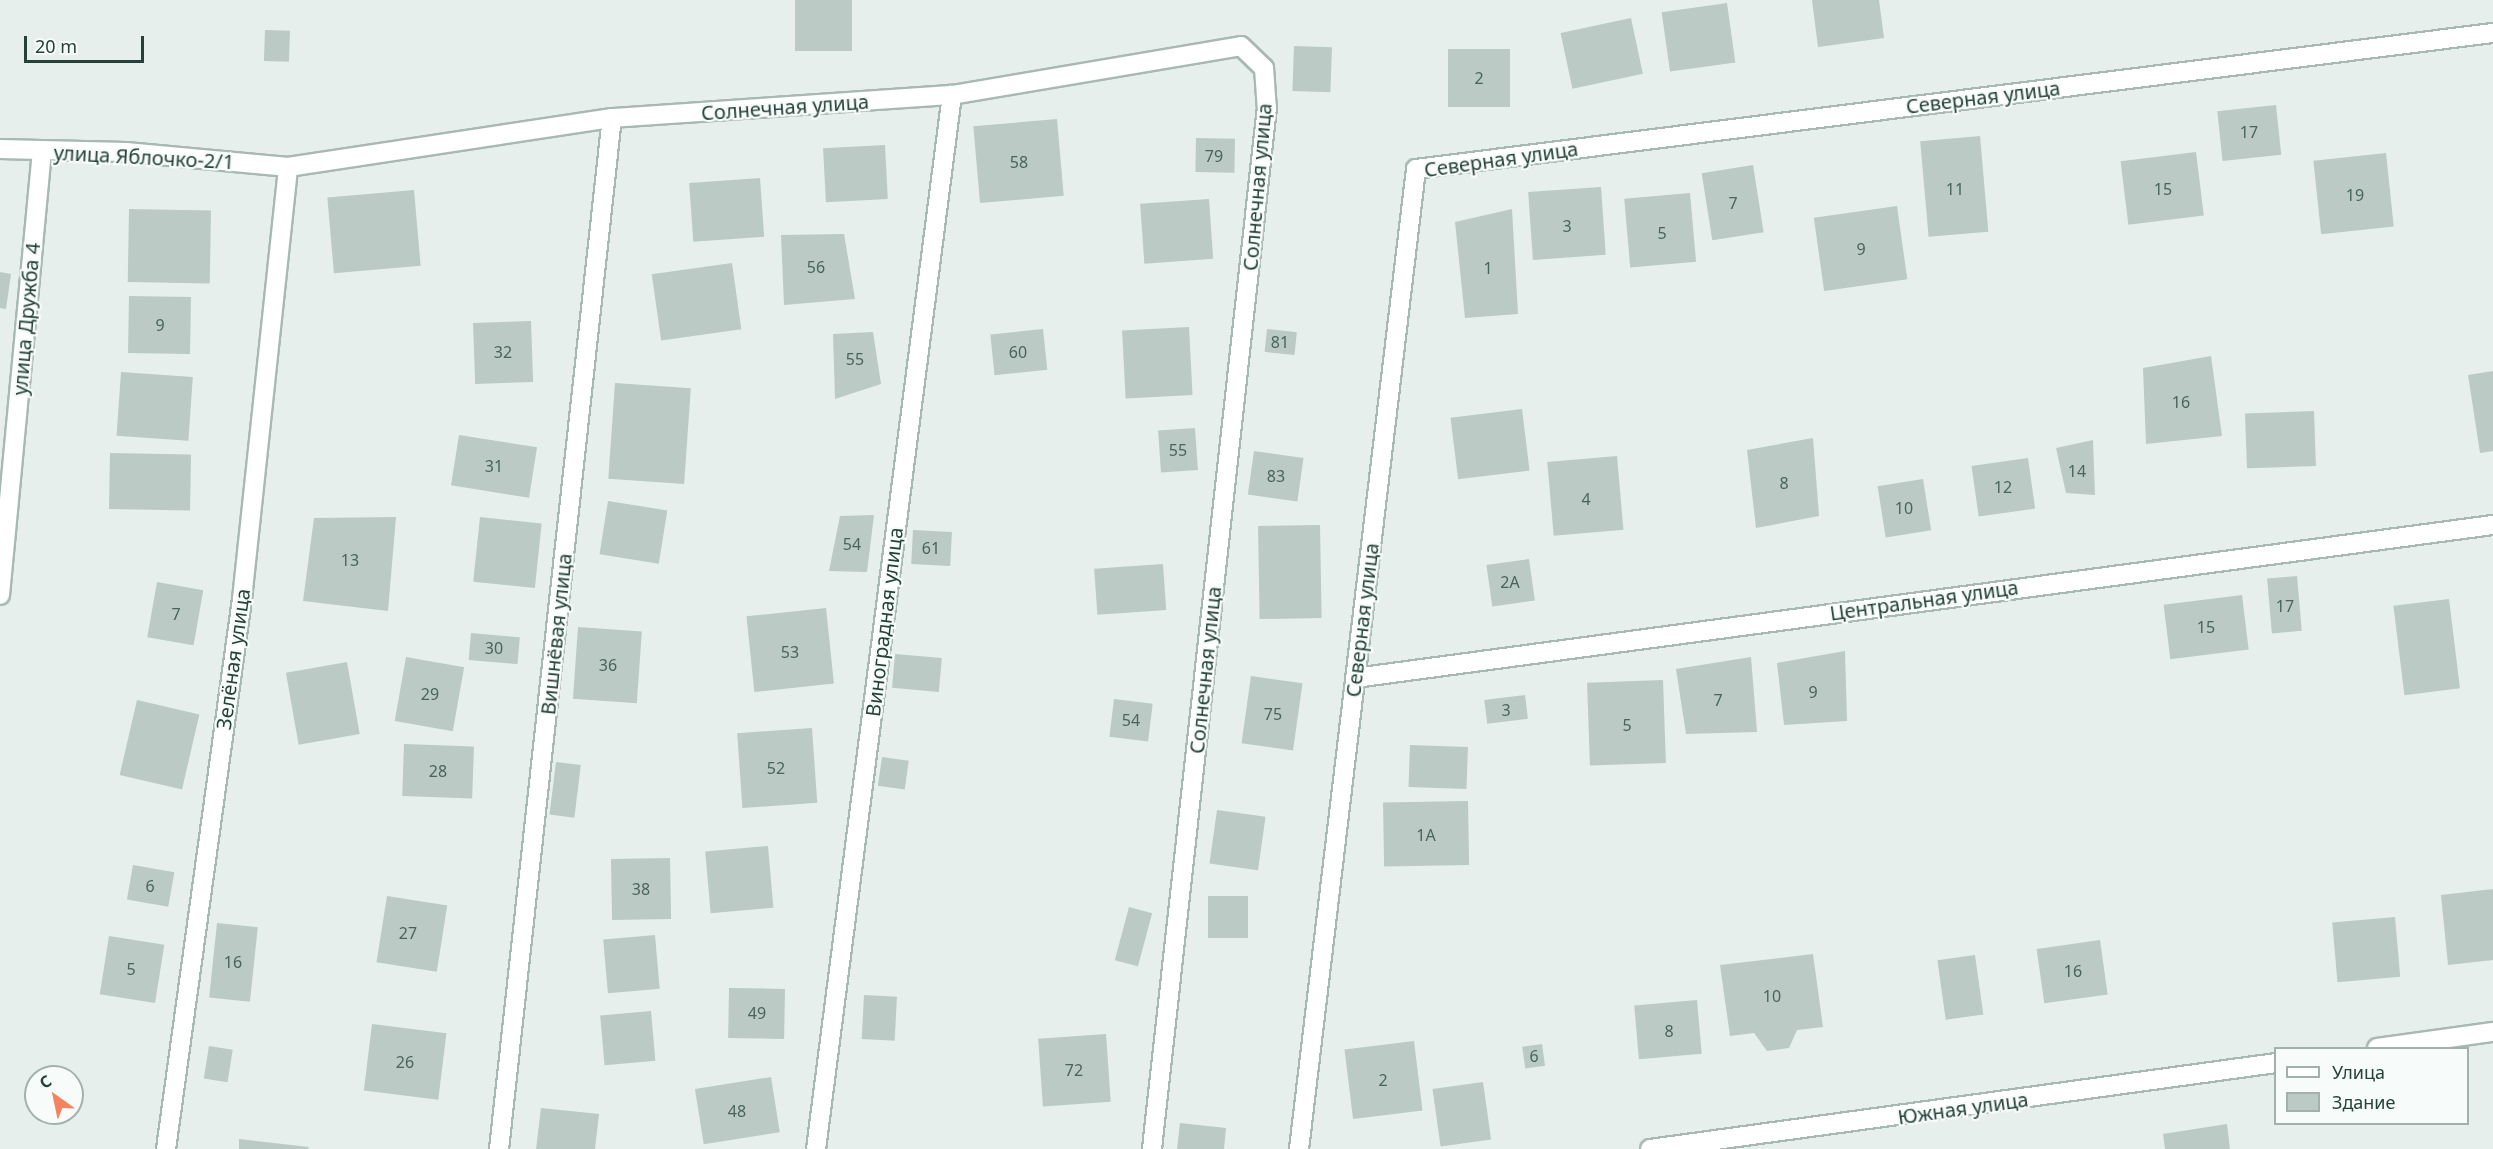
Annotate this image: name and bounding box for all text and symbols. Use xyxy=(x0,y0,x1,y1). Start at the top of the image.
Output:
scale bar xyxy=(27,24,147,62)
text: 20 m xyxy=(35,34,77,58)
house number: 2 xyxy=(1474,68,1484,88)
street label: Северная улица xyxy=(1905,76,2061,118)
street label: Солнечная улица xyxy=(700,89,870,125)
street label: Солнечная улица xyxy=(1238,102,1276,272)
house number: 17 xyxy=(2240,122,2258,142)
street label: Северная улица xyxy=(1423,136,1579,182)
street label: улица Яблочко-2/1 xyxy=(53,140,235,174)
house number: 79 xyxy=(1205,146,1223,166)
house number: 58 xyxy=(1010,152,1028,172)
house number: 11 xyxy=(1946,179,1964,199)
house number: 15 xyxy=(2154,179,2172,199)
house number: 19 xyxy=(2346,185,2364,205)
house number: 7 xyxy=(1728,193,1738,213)
house number: 3 xyxy=(1562,216,1572,236)
house number: 5 xyxy=(1657,223,1667,243)
house number: 9 xyxy=(1856,239,1866,259)
street label: улица Дружба 4 xyxy=(7,242,45,396)
house number: 56 xyxy=(807,257,825,277)
house number: 1 xyxy=(1483,258,1493,278)
house number: 9 xyxy=(155,315,165,335)
house number: 81 xyxy=(1271,332,1289,352)
house number: 32 xyxy=(494,342,512,362)
house number: 60 xyxy=(1009,342,1027,362)
house number: 55 xyxy=(846,349,864,369)
house number: 16 xyxy=(2172,392,2190,412)
house number: 55 xyxy=(1169,440,1187,460)
house number: 31 xyxy=(485,456,503,476)
house number: 14 xyxy=(2068,461,2086,481)
house number: 83 xyxy=(1267,466,1285,486)
house number: 8 xyxy=(1779,473,1789,493)
house number: 12 xyxy=(1994,477,2012,497)
house number: 4 xyxy=(1581,489,1591,509)
house number: 10 xyxy=(1895,498,1913,518)
street label: Виноградная улица xyxy=(860,526,908,718)
house number: 54 xyxy=(843,534,861,554)
house number: 61 xyxy=(922,538,940,558)
street label: Северная улица xyxy=(1341,542,1383,698)
house number: 13 xyxy=(341,550,359,570)
street label: Вишнёвая улица xyxy=(536,552,576,716)
house number: 2А xyxy=(1500,572,1520,592)
street label: Центральная улица xyxy=(1828,575,2020,625)
street label: Солнечная улица xyxy=(1184,585,1226,755)
street label: Зелёная улица xyxy=(211,587,255,731)
house number: 17 xyxy=(2276,596,2294,616)
house number: 7 xyxy=(171,604,181,624)
house number: 15 xyxy=(2197,617,2215,637)
house number: 30 xyxy=(485,638,503,658)
house number: 53 xyxy=(781,642,799,662)
house number: 36 xyxy=(599,655,617,675)
house number: 9 xyxy=(1808,682,1818,702)
house number: 29 xyxy=(421,684,439,704)
house number: 7 xyxy=(1713,690,1723,710)
house number: 3 xyxy=(1501,700,1511,720)
house number: 75 xyxy=(1264,704,1282,724)
house number: 54 xyxy=(1122,710,1140,730)
house number: 5 xyxy=(1622,715,1632,735)
house number: 52 xyxy=(767,758,785,778)
house number: 28 xyxy=(429,761,447,781)
house number: 1А xyxy=(1416,825,1436,845)
house number: 6 xyxy=(145,876,155,896)
house number: 38 xyxy=(632,879,650,899)
house number: 27 xyxy=(399,923,417,943)
house number: 16 xyxy=(224,952,242,972)
house number: 5 xyxy=(126,959,136,979)
house number: 16 xyxy=(2064,961,2082,981)
house number: 10 xyxy=(1763,986,1781,1006)
house number: 49 xyxy=(748,1003,766,1023)
house number: 8 xyxy=(1664,1021,1674,1041)
house number: 6 xyxy=(1529,1046,1539,1066)
legend xyxy=(2274,1047,2469,1125)
house number: 26 xyxy=(396,1052,414,1072)
house number: 72 xyxy=(1065,1060,1083,1080)
text: Улица xyxy=(2332,1060,2385,1084)
north arrow xyxy=(24,1065,84,1125)
text: С xyxy=(35,1070,56,1094)
house number: 2 xyxy=(1378,1070,1388,1090)
street label: Южная улица xyxy=(1896,1087,2030,1129)
text: Здание xyxy=(2332,1090,2395,1114)
house number: 48 xyxy=(728,1101,746,1121)

